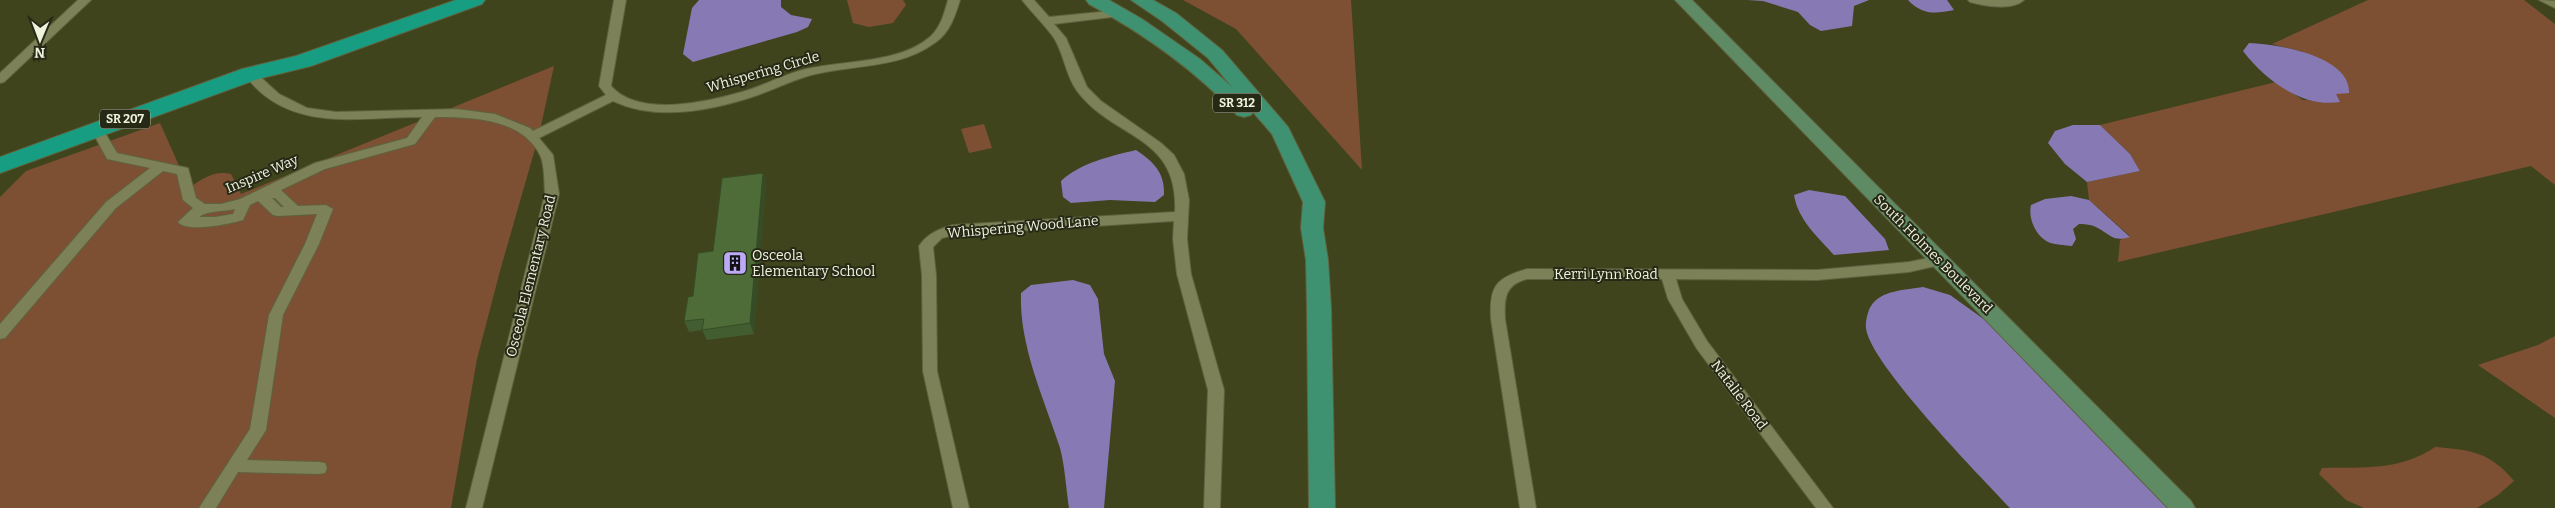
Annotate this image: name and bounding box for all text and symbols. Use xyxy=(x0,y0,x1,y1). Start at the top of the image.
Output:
north arrow xyxy=(15,15,65,65)
text: N xyxy=(34,44,45,61)
street label: Whispering Circle xyxy=(705,48,821,96)
road number: SR 312 xyxy=(1213,94,1261,112)
road number: SR 207 xyxy=(100,110,150,128)
street label: Inspire Way xyxy=(223,151,301,197)
street label: South Holmes Boulevard xyxy=(1870,191,1996,317)
street label: Osceola Elementary Road xyxy=(503,193,559,359)
street label: Whispering Wood Lane xyxy=(947,212,1099,242)
place label: Osceola Elementary School xyxy=(752,247,875,280)
building icon: Osceola Elementary School xyxy=(722,250,748,276)
street label: Kerri Lynn Road xyxy=(1554,266,1658,283)
street label: Natalie Road xyxy=(1707,357,1771,433)

